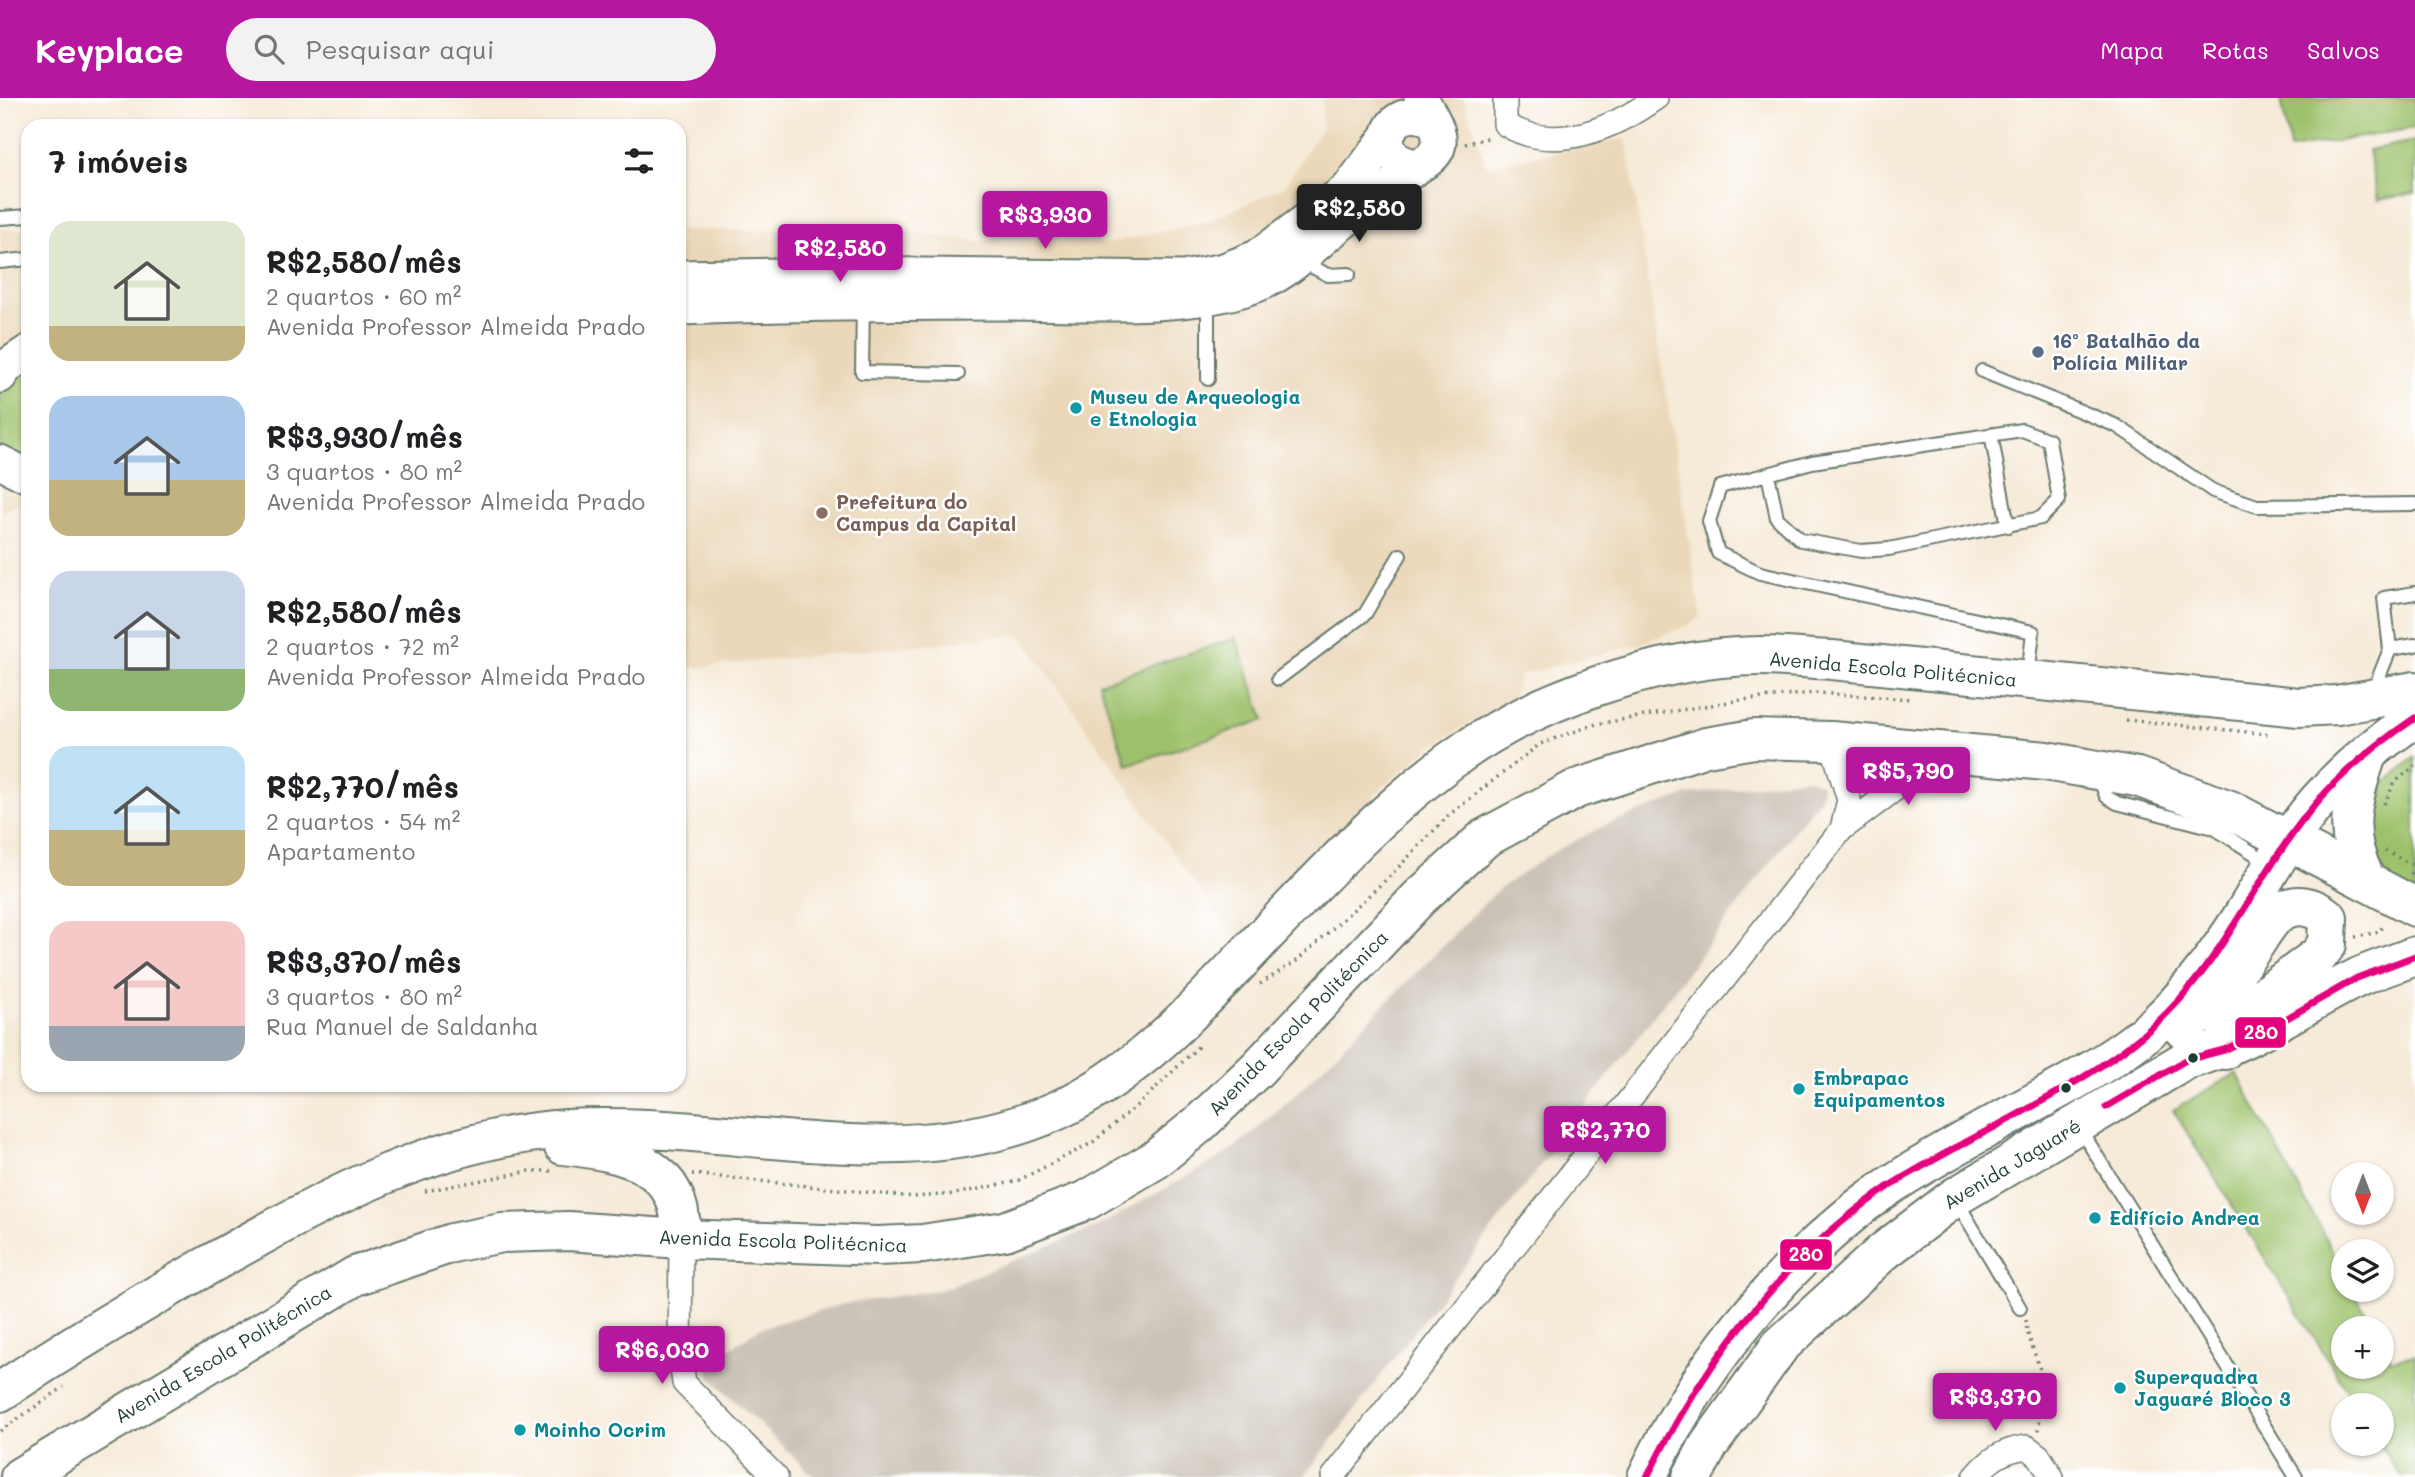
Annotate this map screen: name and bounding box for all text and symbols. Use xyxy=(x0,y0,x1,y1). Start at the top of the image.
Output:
search box xyxy=(226,18,716,81)
text: Keyplace xyxy=(35,28,184,71)
icon: search xyxy=(250,30,288,68)
text: Pesquisar aqui xyxy=(306,32,494,66)
text: Mapa xyxy=(2100,34,2164,65)
text: Rotas xyxy=(2202,34,2269,65)
text: Salvos xyxy=(2307,34,2380,65)
text: 7 imóveis xyxy=(49,141,188,181)
icon: filters xyxy=(620,142,658,180)
pin: R$2,580 xyxy=(1294,184,1424,244)
pin: R$3,930 xyxy=(980,192,1110,251)
text: R$2,580 xyxy=(1313,192,1405,222)
text: R$3,930 xyxy=(998,199,1092,229)
pin: R$2,580 xyxy=(775,225,905,284)
text: R$2,580 xyxy=(794,232,886,262)
text: R$2,580/mês xyxy=(266,241,462,281)
icon: home xyxy=(105,249,189,333)
text: 2 quartos · 60 m² xyxy=(266,281,462,311)
text: Avenida Professor Almeida Prado xyxy=(266,311,645,341)
place label: 16º Batalhão da Polícia Militar xyxy=(2052,328,2200,375)
marker: 16º Batalhão da Polícia Militar xyxy=(2030,344,2046,360)
place label: Museu de Arqueologia e Etnologia xyxy=(1090,384,1300,431)
marker: Museu de Arqueologia e Etnologia xyxy=(1068,400,1084,416)
text: R$3,930/mês xyxy=(266,416,463,456)
icon: home xyxy=(105,424,189,508)
text: 3 quartos · 80 m² xyxy=(266,456,462,486)
text: Avenida Professor Almeida Prado xyxy=(266,486,645,516)
place label: Prefeitura do Campus da Capital xyxy=(836,489,1016,536)
marker: Prefeitura do Campus da Capital xyxy=(814,505,830,521)
text: R$2,580/mês xyxy=(266,591,462,631)
icon: home xyxy=(105,599,189,683)
text: 2 quartos · 72 m² xyxy=(266,631,459,661)
street label: Avenida Escola Politécnica xyxy=(1768,645,2018,692)
text: Avenida Professor Almeida Prado xyxy=(266,661,645,691)
pin: R$5,790 xyxy=(1843,748,1973,807)
text: R$5,790 xyxy=(1862,755,1954,785)
text: R$2,770/mês xyxy=(266,766,459,806)
icon: home xyxy=(105,774,189,858)
text: 2 quartos · 54 m² xyxy=(266,806,460,836)
text: Apartamento xyxy=(266,836,416,866)
street label: Avenida Escola Politécnica xyxy=(1202,925,1393,1121)
text: R$3,370/mês xyxy=(266,941,461,981)
icon: home xyxy=(105,949,189,1033)
text: 3 quartos · 80 m² xyxy=(266,981,462,1011)
text: Rua Manuel de Saldanha xyxy=(266,1011,539,1041)
line badge: 280 xyxy=(2234,1016,2287,1049)
text: 280 xyxy=(2244,1019,2278,1044)
unlabelled marker xyxy=(2186,1051,2200,1065)
place label: Embrapac Equipamentos xyxy=(1813,1065,1945,1112)
marker: Embrapac Equipamentos xyxy=(1791,1081,1807,1097)
unlabelled marker xyxy=(2059,1081,2073,1095)
pin: R$2,770 xyxy=(1540,1107,1670,1166)
street label: Avenida Jaguaré xyxy=(1938,1113,2085,1215)
text: R$2,770 xyxy=(1560,1114,1650,1144)
north arrow xyxy=(2331,1162,2394,1225)
map controls xyxy=(2331,1162,2394,1456)
place label: Edifício Andrea xyxy=(2109,1205,2260,1230)
marker: Edifício Andrea xyxy=(2087,1210,2103,1226)
street label: Avenida Escola Politécnica xyxy=(658,1224,908,1257)
line badge: 280 xyxy=(1779,1238,1833,1271)
button: layers xyxy=(2331,1239,2394,1302)
text: 280 xyxy=(1789,1241,1823,1266)
street label: Avenida Escola Politécnica xyxy=(110,1279,336,1428)
button: + xyxy=(2331,1316,2394,1379)
pin: R$6,030 xyxy=(597,1326,727,1386)
text: R$6,030 xyxy=(615,1334,709,1364)
place label: Superquadra Jaguaré Bloco 3 xyxy=(2134,1364,2291,1411)
pin: R$3,370 xyxy=(1930,1374,2060,1433)
marker: Superquadra Jaguaré Bloco 3 xyxy=(2112,1380,2128,1396)
text: R$3,370 xyxy=(1949,1381,2041,1411)
button: − xyxy=(2331,1393,2394,1456)
place label: Moinho Ocrim xyxy=(534,1417,666,1442)
marker: Moinho Ocrim xyxy=(512,1422,528,1438)

